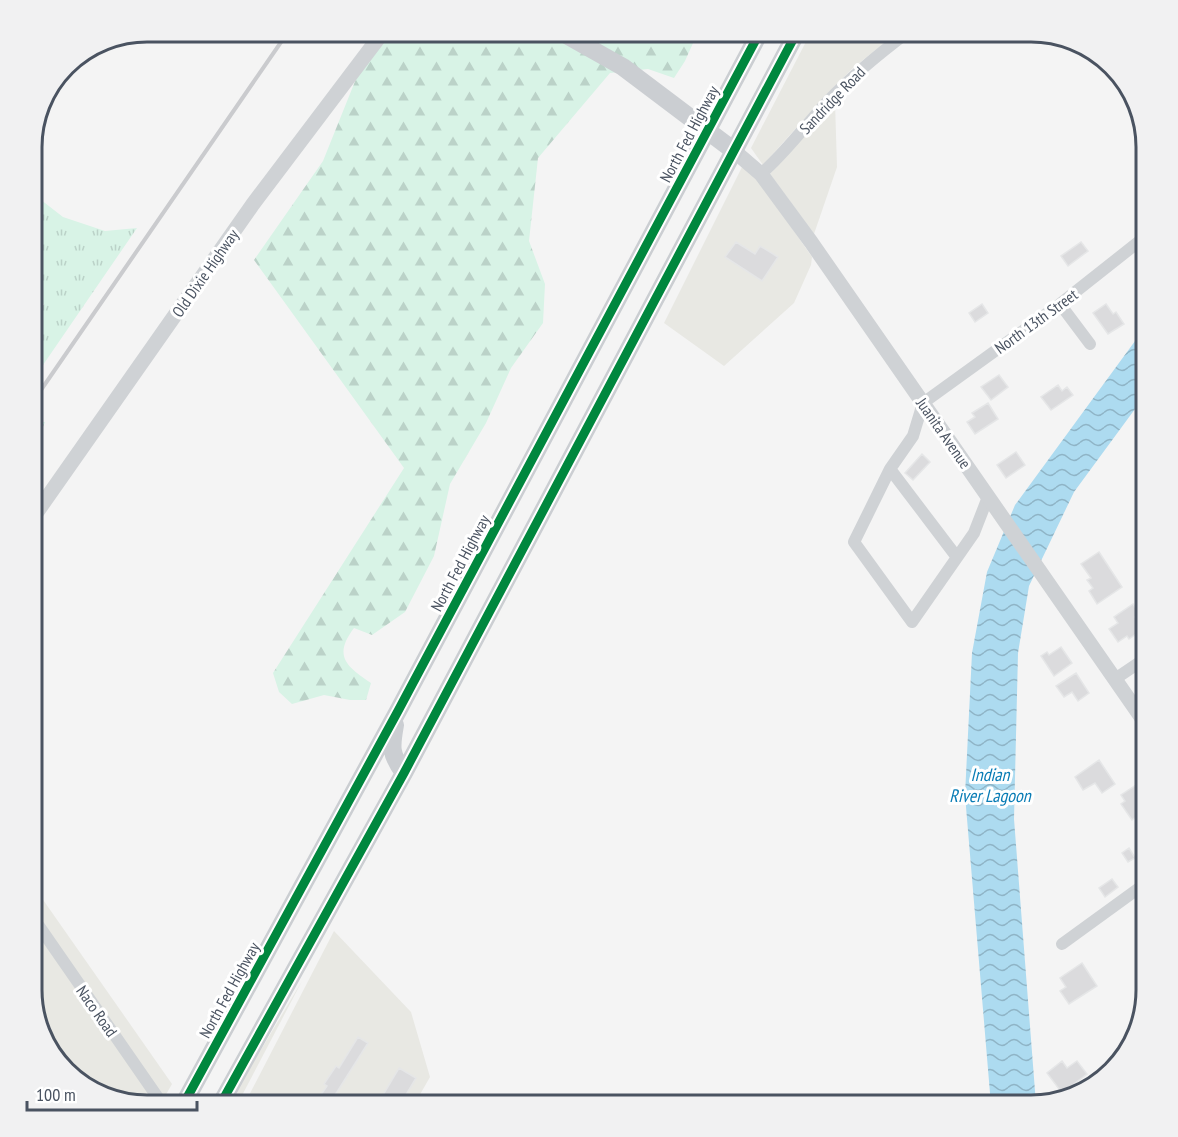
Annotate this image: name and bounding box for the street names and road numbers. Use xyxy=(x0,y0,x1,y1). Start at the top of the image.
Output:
street label: Sandridge Road xyxy=(795,62,869,138)
street label: North Fed Highway xyxy=(655,82,723,186)
street label: Old Dixie Highway xyxy=(167,225,243,321)
street label: North 13th Street xyxy=(991,284,1082,358)
street label: Juanita Avenue xyxy=(912,393,976,472)
street label: North Fed Highway xyxy=(426,511,494,615)
street label: North Fed Highway xyxy=(194,939,264,1041)
street label: Naco Road xyxy=(72,981,122,1041)

